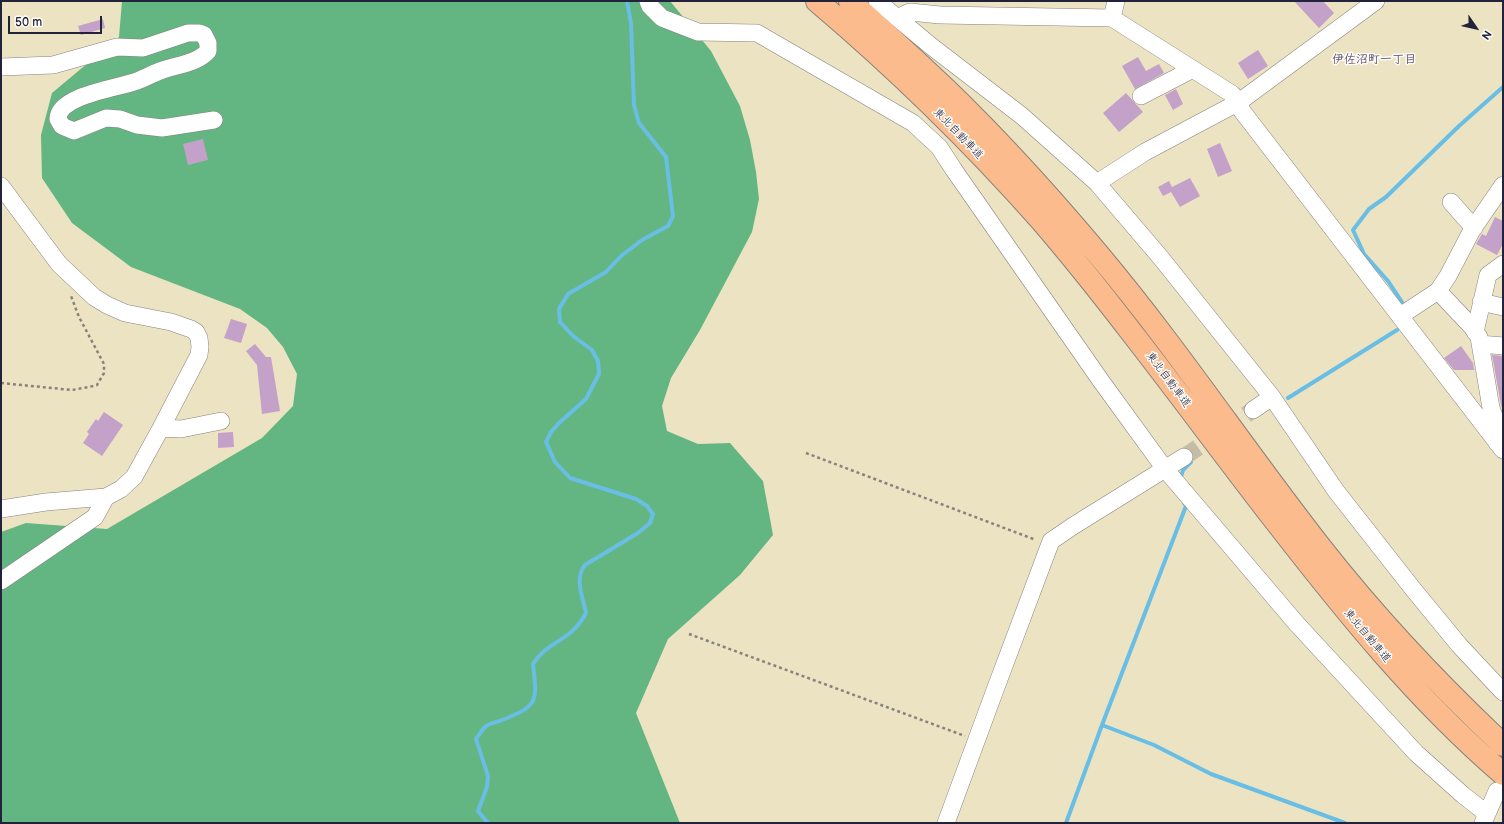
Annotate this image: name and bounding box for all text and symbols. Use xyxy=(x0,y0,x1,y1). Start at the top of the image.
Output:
scale bar xyxy=(10,8,104,34)
north arrow xyxy=(1456,8,1496,48)
text: 50 m xyxy=(15,15,42,30)
text: N xyxy=(1479,28,1494,42)
district label: 伊佐沼町一丁目 xyxy=(1332,53,1416,67)
street label: 東北自動車道 xyxy=(930,106,986,162)
street label: 東北自動車道 xyxy=(1143,350,1193,410)
street label: 東北自動車道 xyxy=(1341,606,1393,666)

